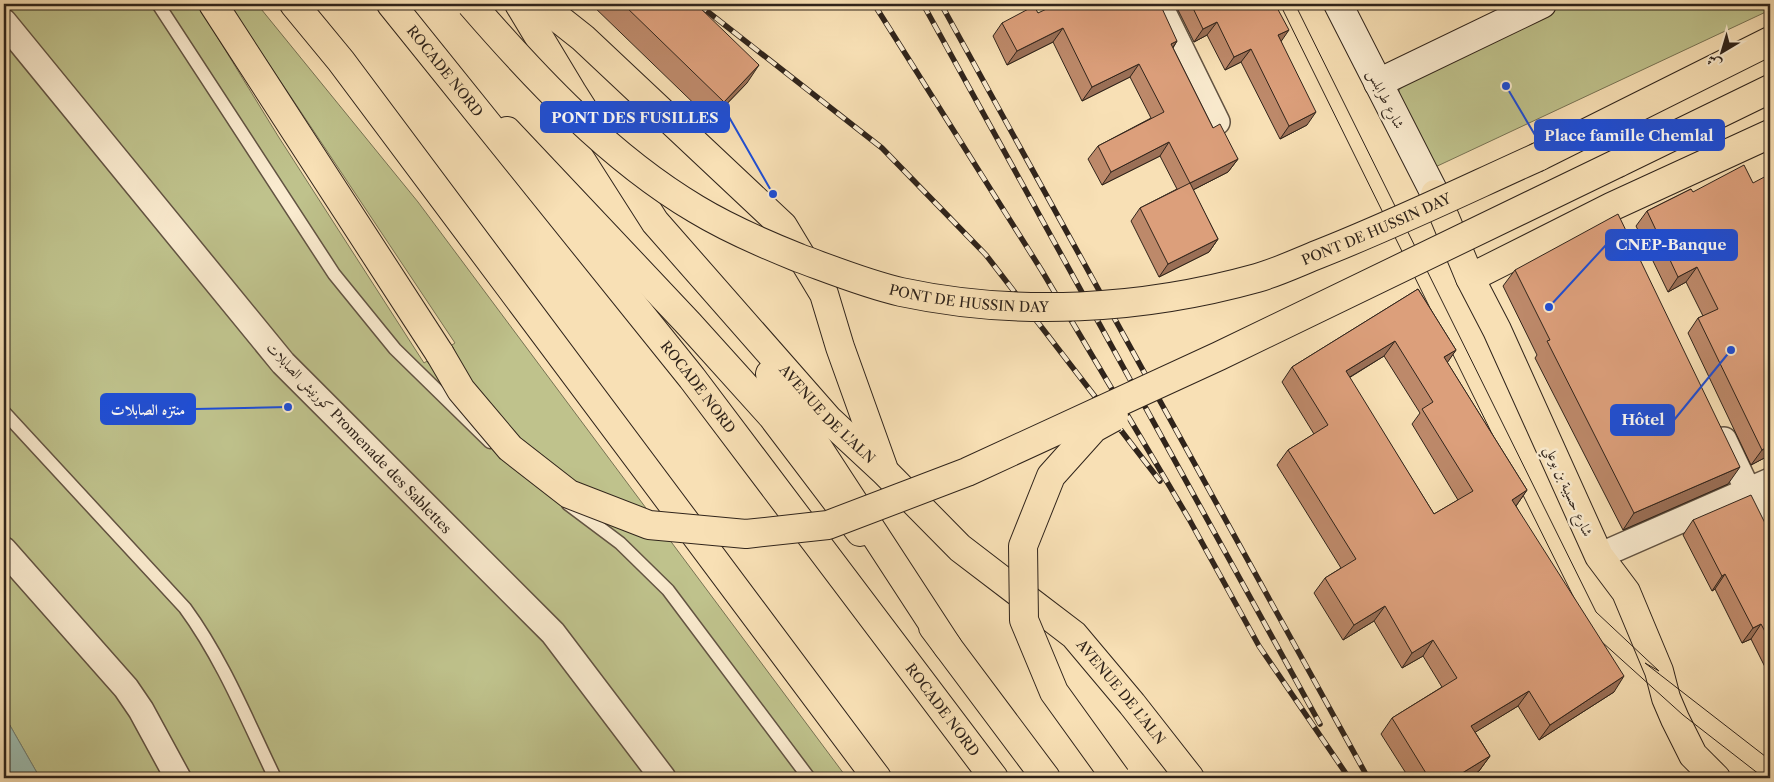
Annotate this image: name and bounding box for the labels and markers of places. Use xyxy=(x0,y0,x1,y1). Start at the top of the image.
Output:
callout: PONT DES FUSILLES xyxy=(541,102,729,132)
callout: Place famille Chemlal xyxy=(1535,120,1724,150)
callout: CNEP-Banque xyxy=(1606,230,1737,260)
callout: منتزه الصابلات xyxy=(101,394,195,424)
callout: Hôtel xyxy=(1611,405,1674,435)

